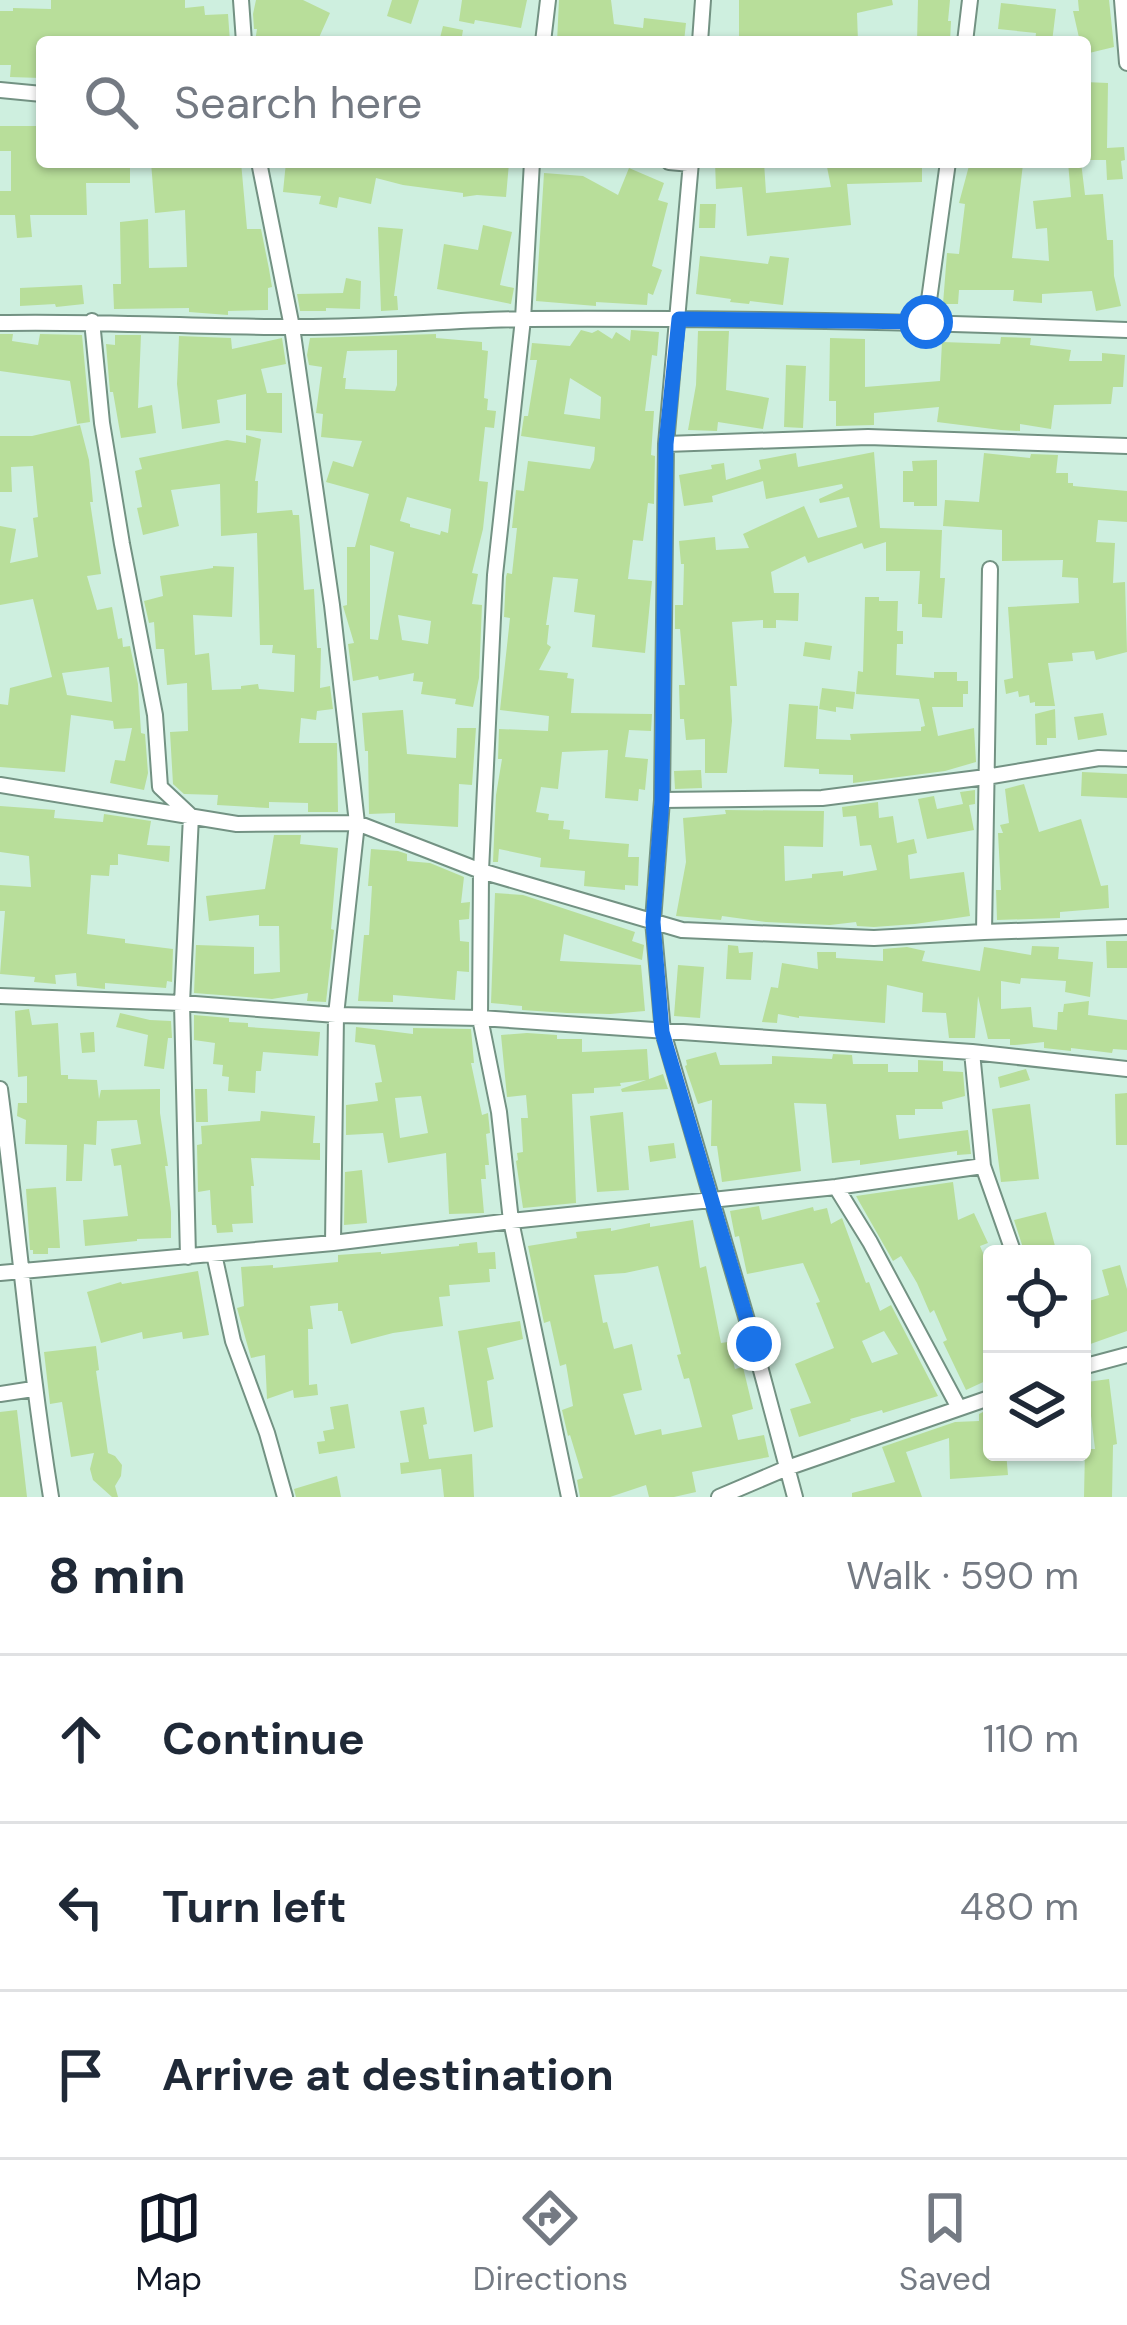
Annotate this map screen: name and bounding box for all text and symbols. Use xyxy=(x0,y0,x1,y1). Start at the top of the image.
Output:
search box xyxy=(36,36,1091,168)
icon: search xyxy=(78,69,144,135)
text: Search here xyxy=(174,73,422,132)
route start xyxy=(899,295,953,349)
map controls xyxy=(983,1245,1091,1461)
button: locate xyxy=(983,1245,1091,1353)
route end xyxy=(727,1317,781,1371)
button: layers xyxy=(983,1353,1091,1461)
text: 8 min xyxy=(48,1542,186,1609)
text: Walk · 590 m xyxy=(846,1550,1079,1601)
icon: ahead xyxy=(48,1706,114,1772)
text: Continue xyxy=(162,1709,365,1768)
text: 110 m xyxy=(983,1713,1079,1764)
icon: left xyxy=(48,1874,114,1940)
text: Turn left xyxy=(162,1877,346,1936)
text: 480 m xyxy=(960,1881,1079,1932)
icon: arrive xyxy=(48,2042,114,2108)
text: Arrive at destination xyxy=(162,2045,614,2104)
tab: Map xyxy=(135,2185,202,2300)
tab: Directions xyxy=(473,2185,628,2300)
tab: Saved xyxy=(899,2185,992,2300)

